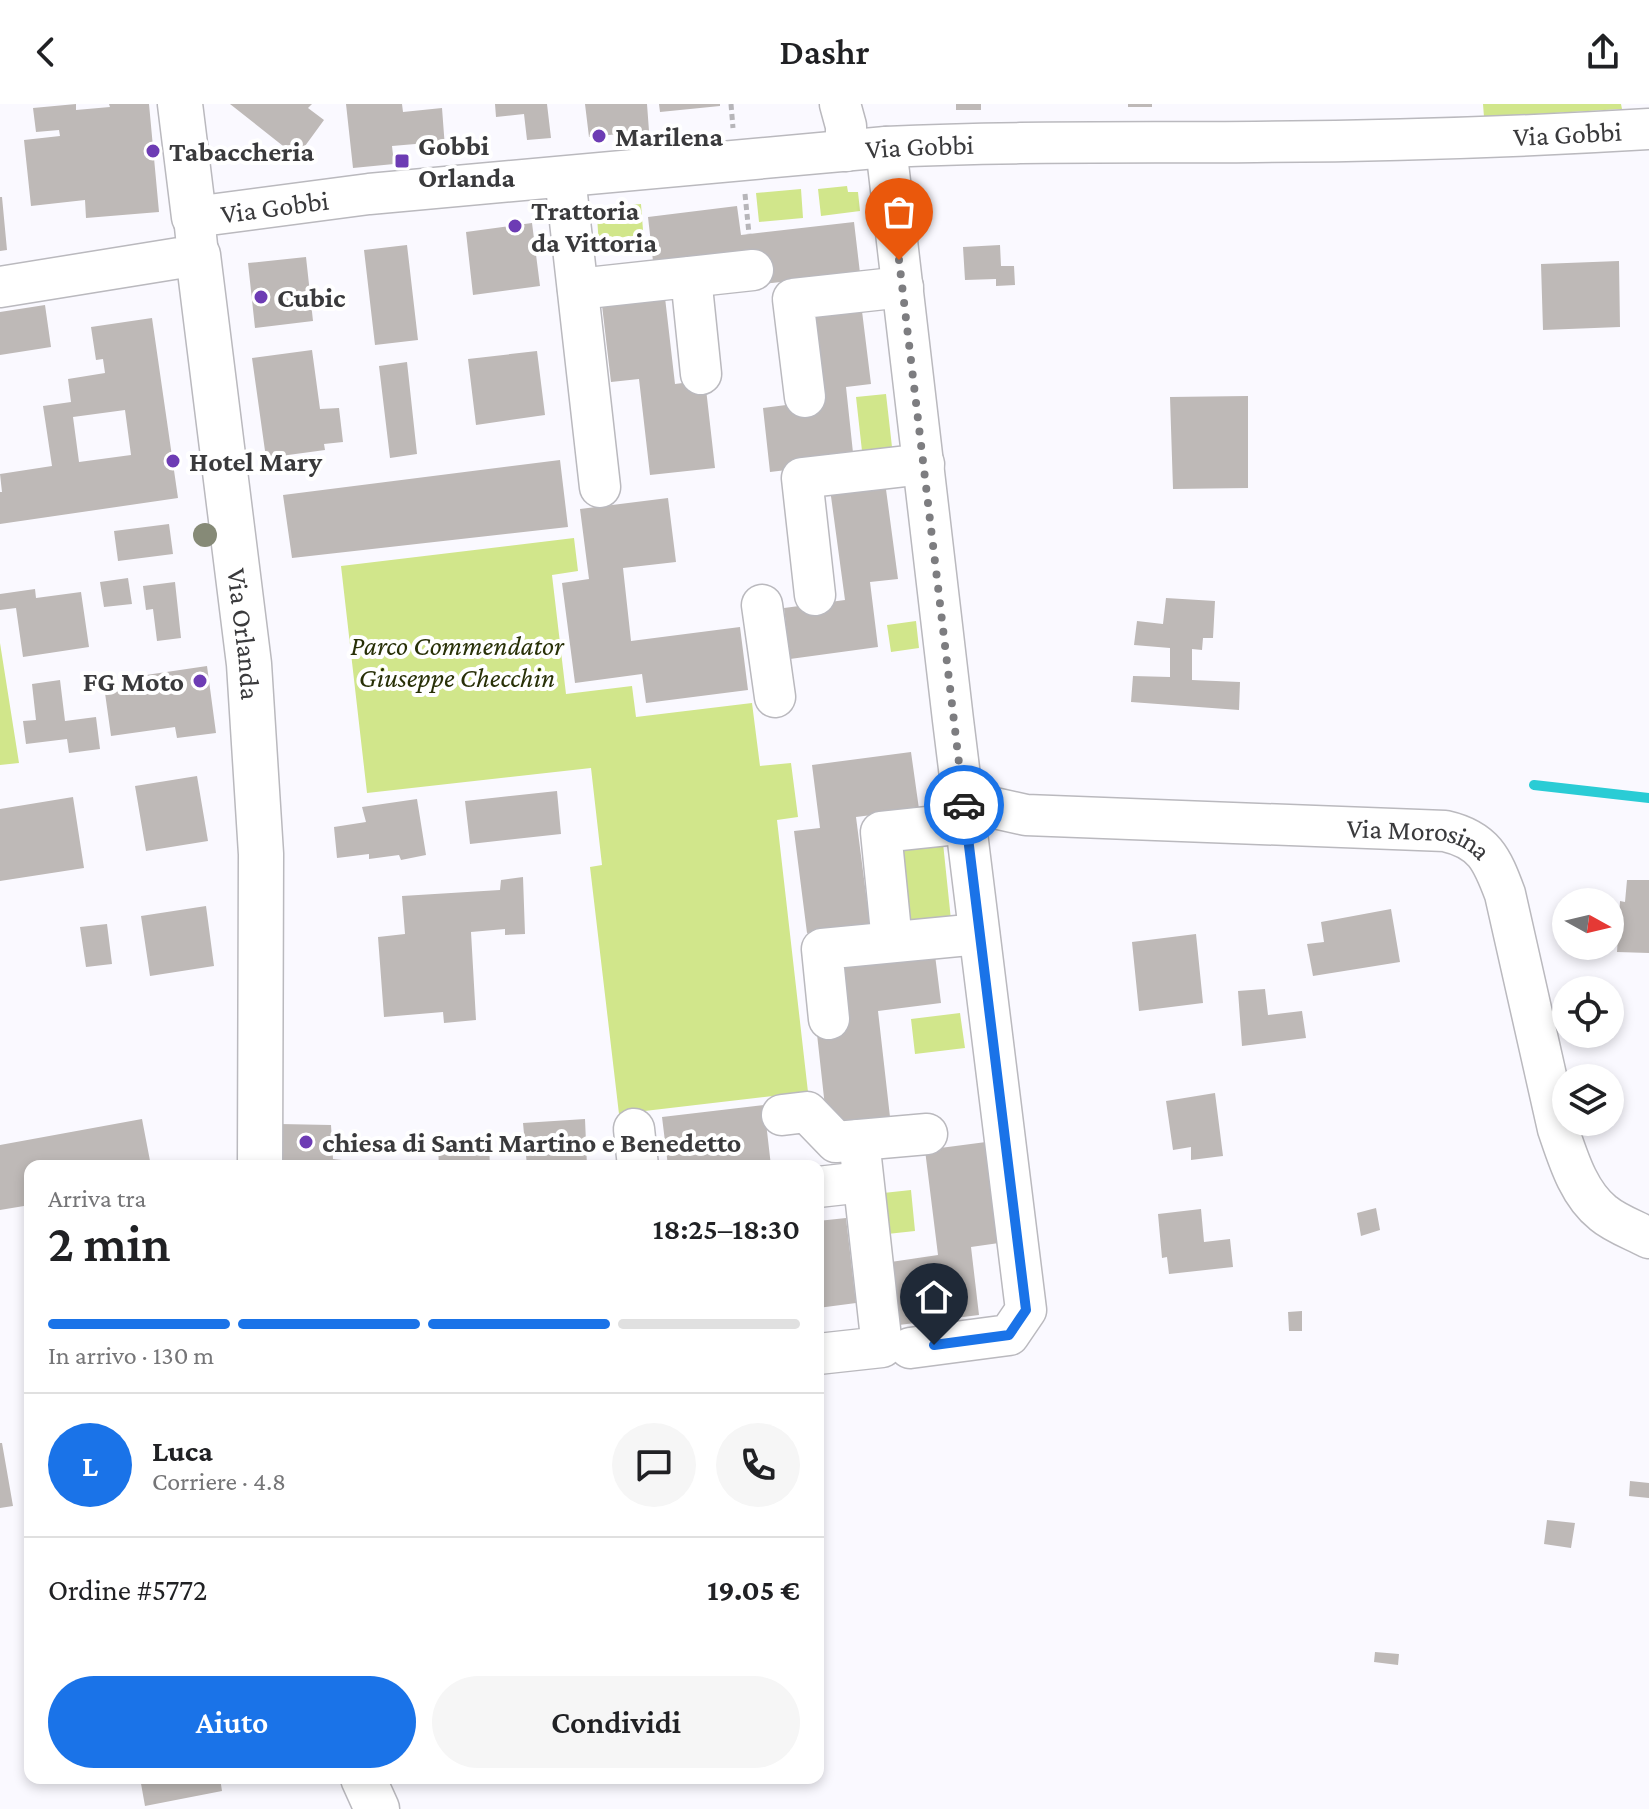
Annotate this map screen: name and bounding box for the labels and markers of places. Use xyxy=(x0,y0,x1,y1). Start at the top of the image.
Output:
place label: Marilena xyxy=(615,121,724,152)
marker: Marilena xyxy=(590,127,608,145)
place label: Gobbi Orlanda xyxy=(418,130,515,193)
place label: Tabaccheria xyxy=(169,136,315,167)
marker: Tabaccheria xyxy=(144,142,162,160)
marker: Gobbi Orlanda xyxy=(393,152,411,170)
pin xyxy=(865,178,933,260)
place label: Trattoria da Vittoria xyxy=(531,195,657,258)
marker: Trattoria da Vittoria xyxy=(506,217,524,235)
place label: Cubic xyxy=(277,282,346,313)
marker: Cubic xyxy=(252,288,270,306)
place label: Hotel Mary xyxy=(189,446,322,477)
marker: Hotel Mary xyxy=(164,452,182,470)
place label: FG Moto xyxy=(83,666,184,697)
marker: FG Moto xyxy=(191,672,209,690)
place label: chiesa di Santi Martino e Benedetto xyxy=(322,1127,741,1158)
marker: chiesa di Santi Martino e Benedetto xyxy=(297,1133,315,1151)
pin xyxy=(900,1263,968,1345)

